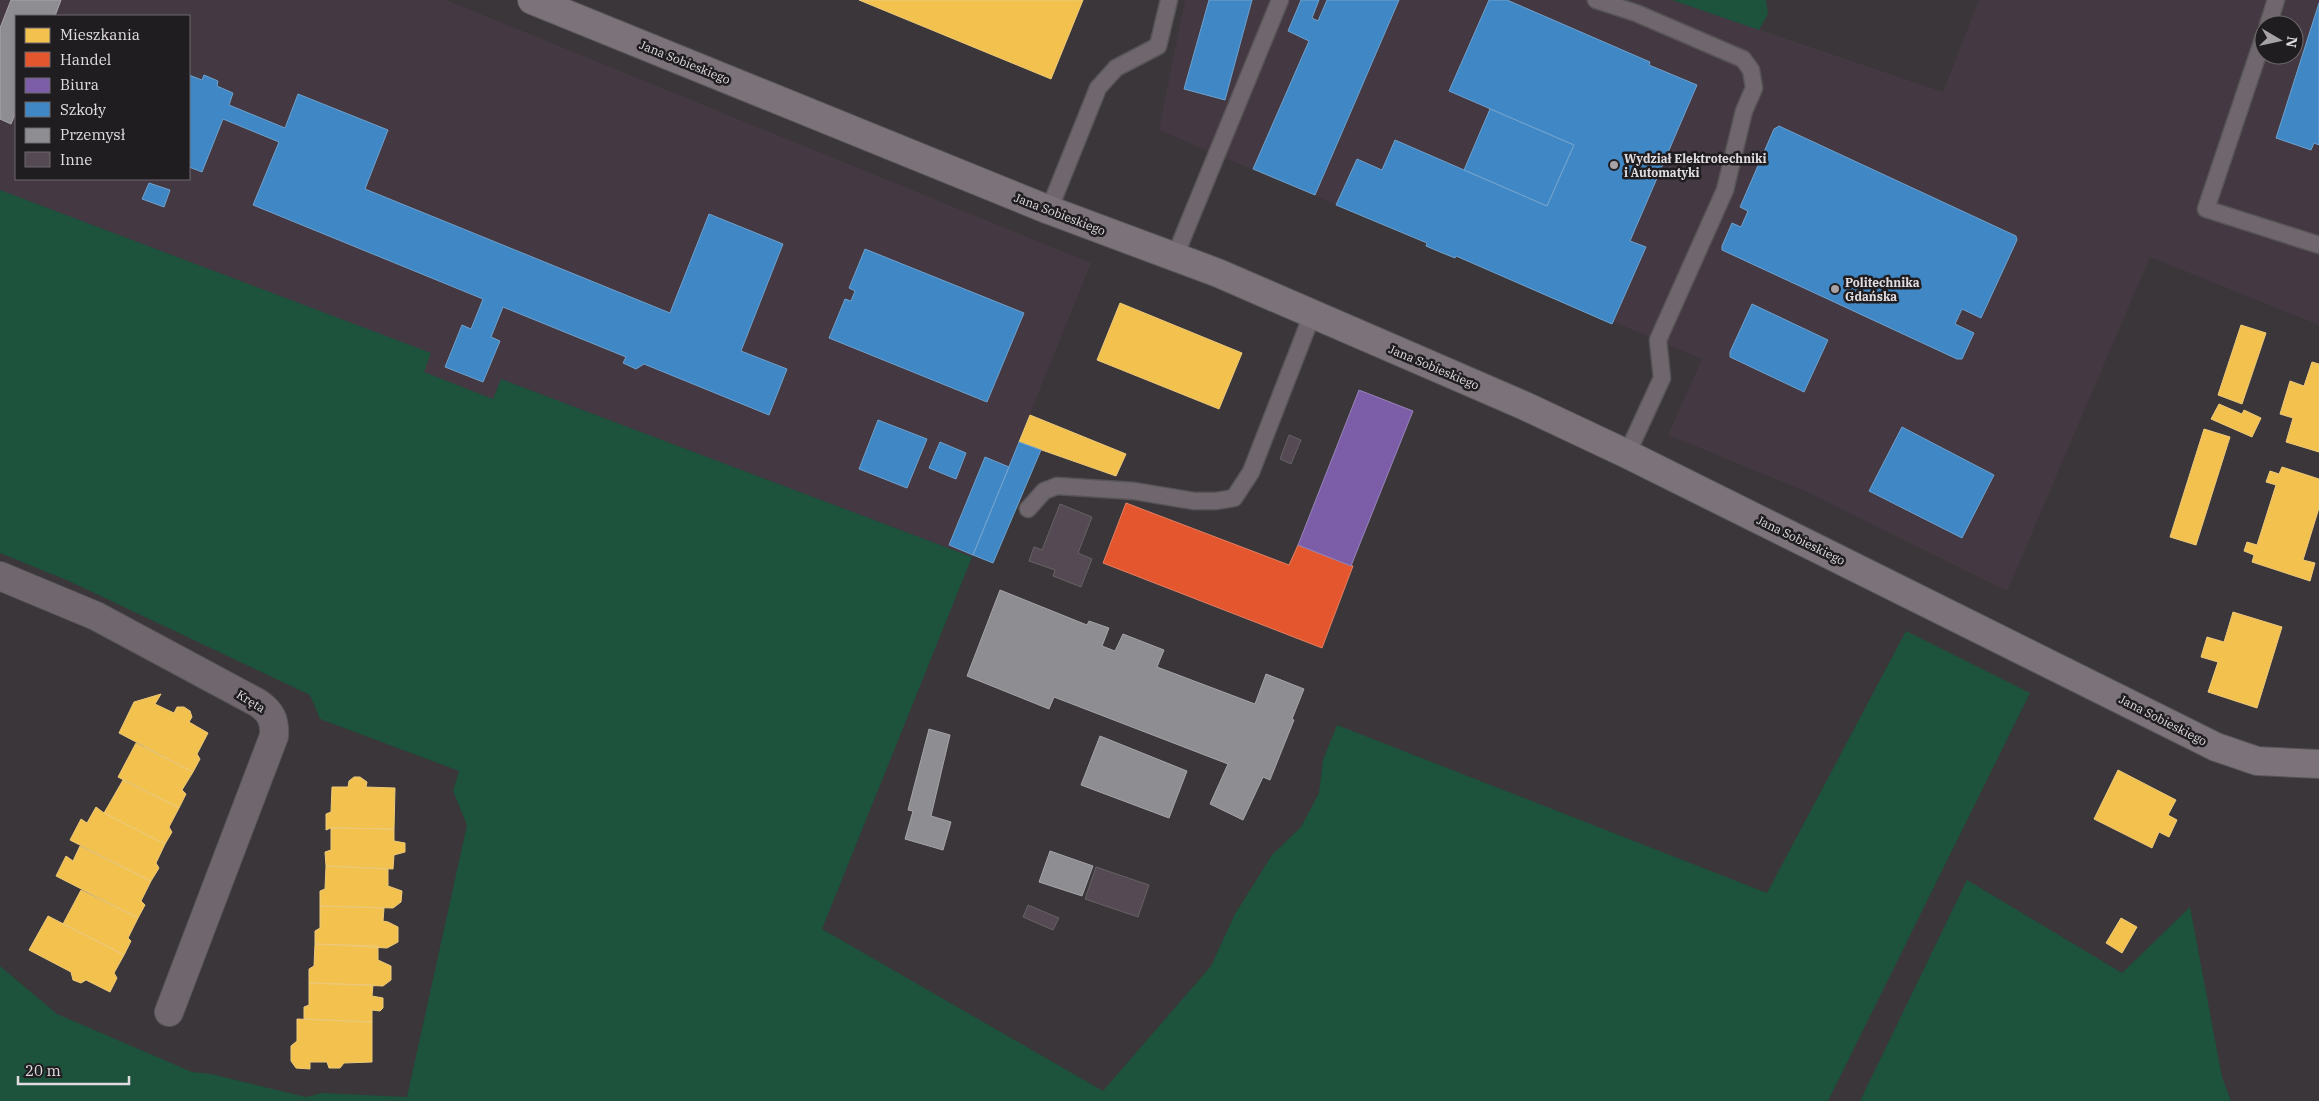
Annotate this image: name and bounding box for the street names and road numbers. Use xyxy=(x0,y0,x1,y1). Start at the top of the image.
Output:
street label: Jana Sobieskiego xyxy=(637,37,733,87)
street label: Jana Sobieskiego xyxy=(1012,190,1108,238)
street label: Jana Sobieskiego xyxy=(1387,341,1482,393)
street label: Jana Sobieskiego xyxy=(1754,512,1848,568)
street label: Kręta xyxy=(234,686,268,716)
street label: Jana Sobieskiego xyxy=(2117,691,2210,749)

